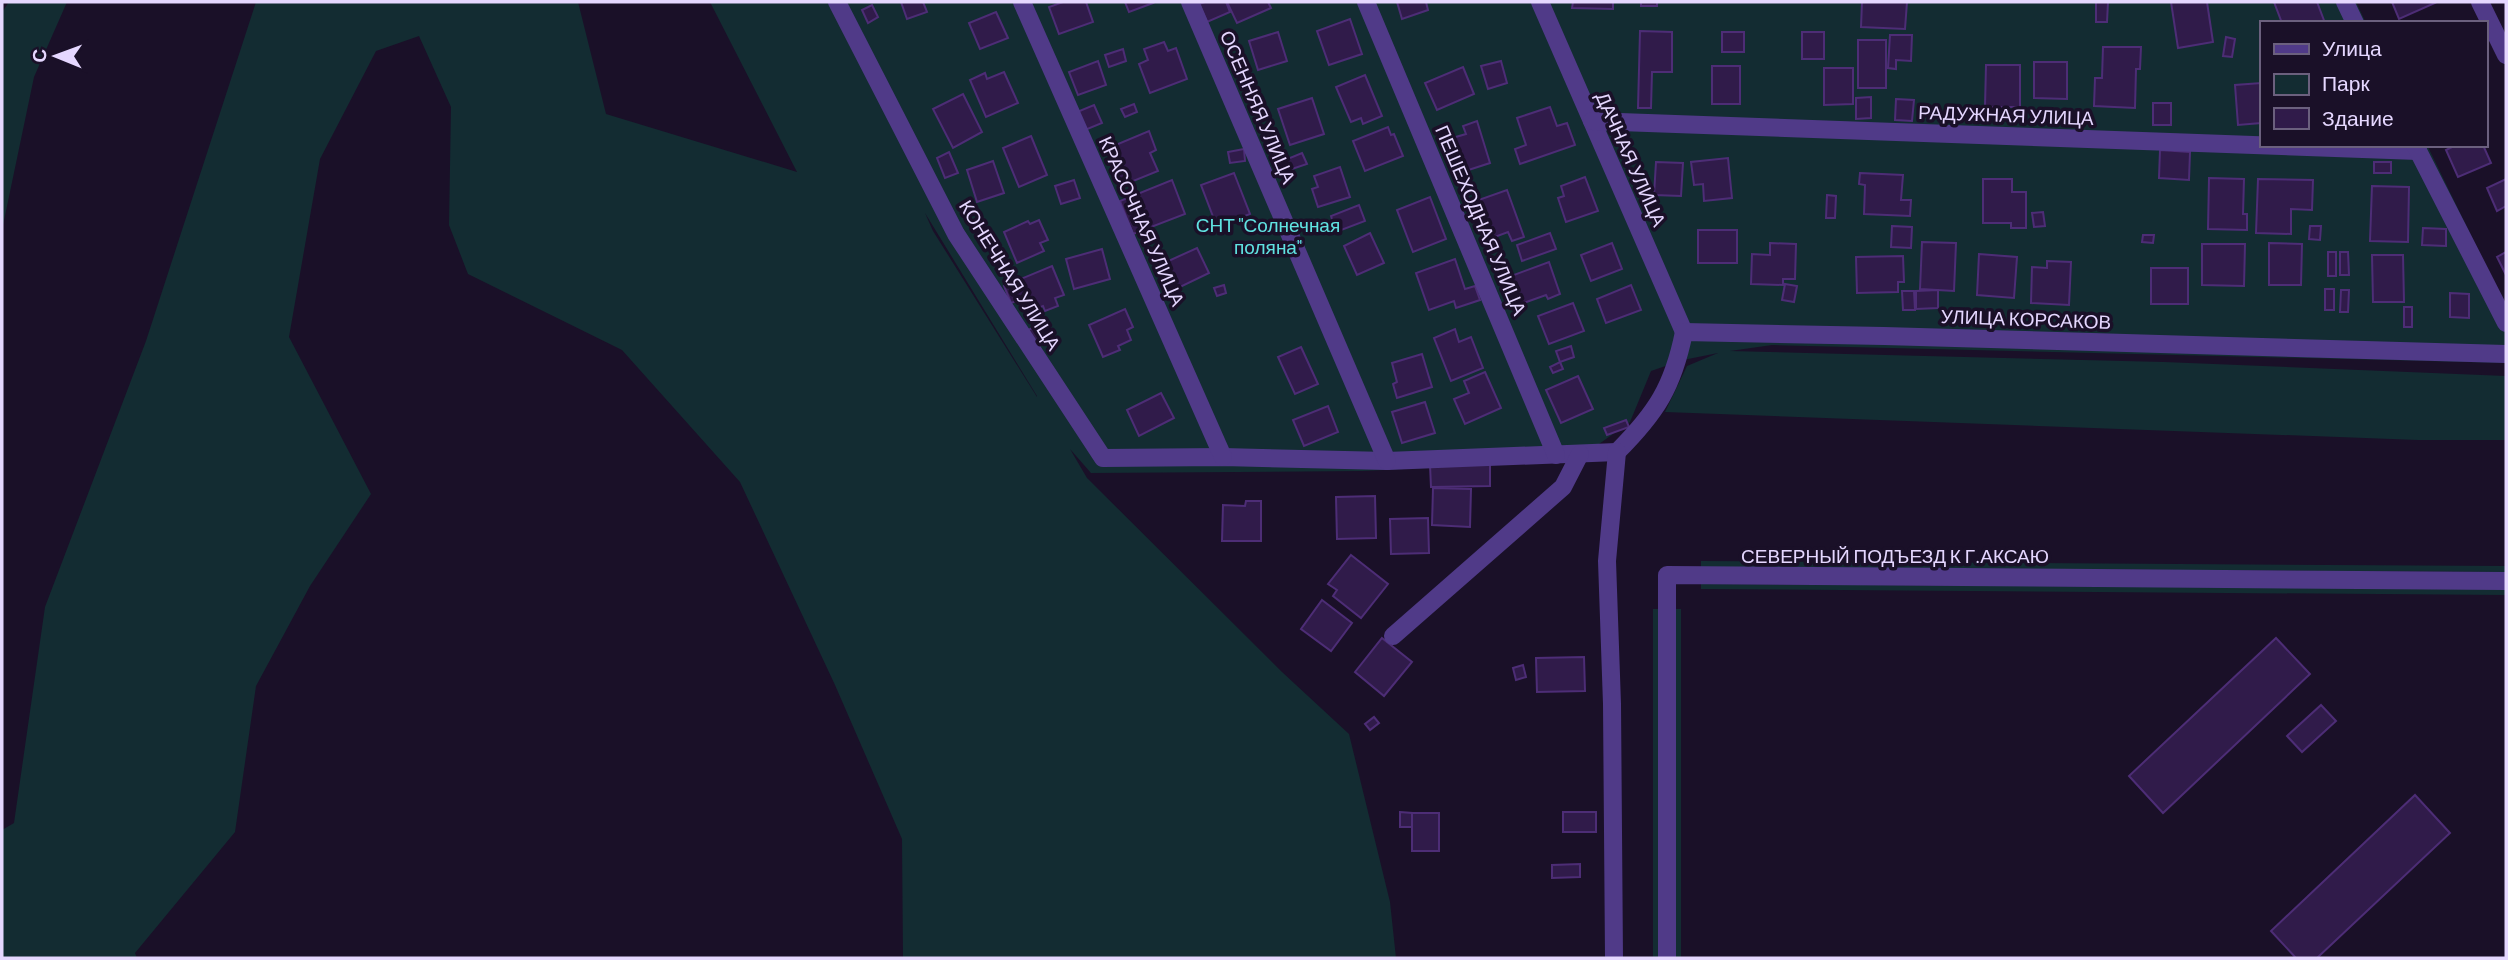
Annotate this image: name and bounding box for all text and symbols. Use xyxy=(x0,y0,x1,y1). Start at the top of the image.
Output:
north arrow xyxy=(21,21,91,91)
legend xyxy=(2260,21,2487,147)
street label: ОСЕННЯЯ УЛИЦА xyxy=(1216,27,1301,187)
text: Улица xyxy=(2322,35,2382,60)
text: С xyxy=(27,48,50,63)
text: Парк xyxy=(2322,70,2370,95)
street label: ДАЧНАЯ УЛИЦА xyxy=(1591,88,1672,230)
street label: РАДУЖНАЯ УЛИЦА xyxy=(1918,100,2094,129)
text: Здание xyxy=(2322,105,2394,130)
street label: ПЕШЕХОДНАЯ УЛИЦА xyxy=(1431,121,1532,318)
street label: КРАСОЧНАЯ УЛИЦА xyxy=(1095,132,1190,309)
street label: КОНЕЧНАЯ УЛИЦА xyxy=(955,195,1066,354)
park label: СНТ "Солнечная поляна" xyxy=(1196,213,1340,258)
street label: УЛИЦА КОРСАКОВ xyxy=(1940,304,2112,333)
street label: СЕВЕРНЫЙ ПОДЪЕЗД К Г.АКСАЮ xyxy=(1741,544,2049,567)

